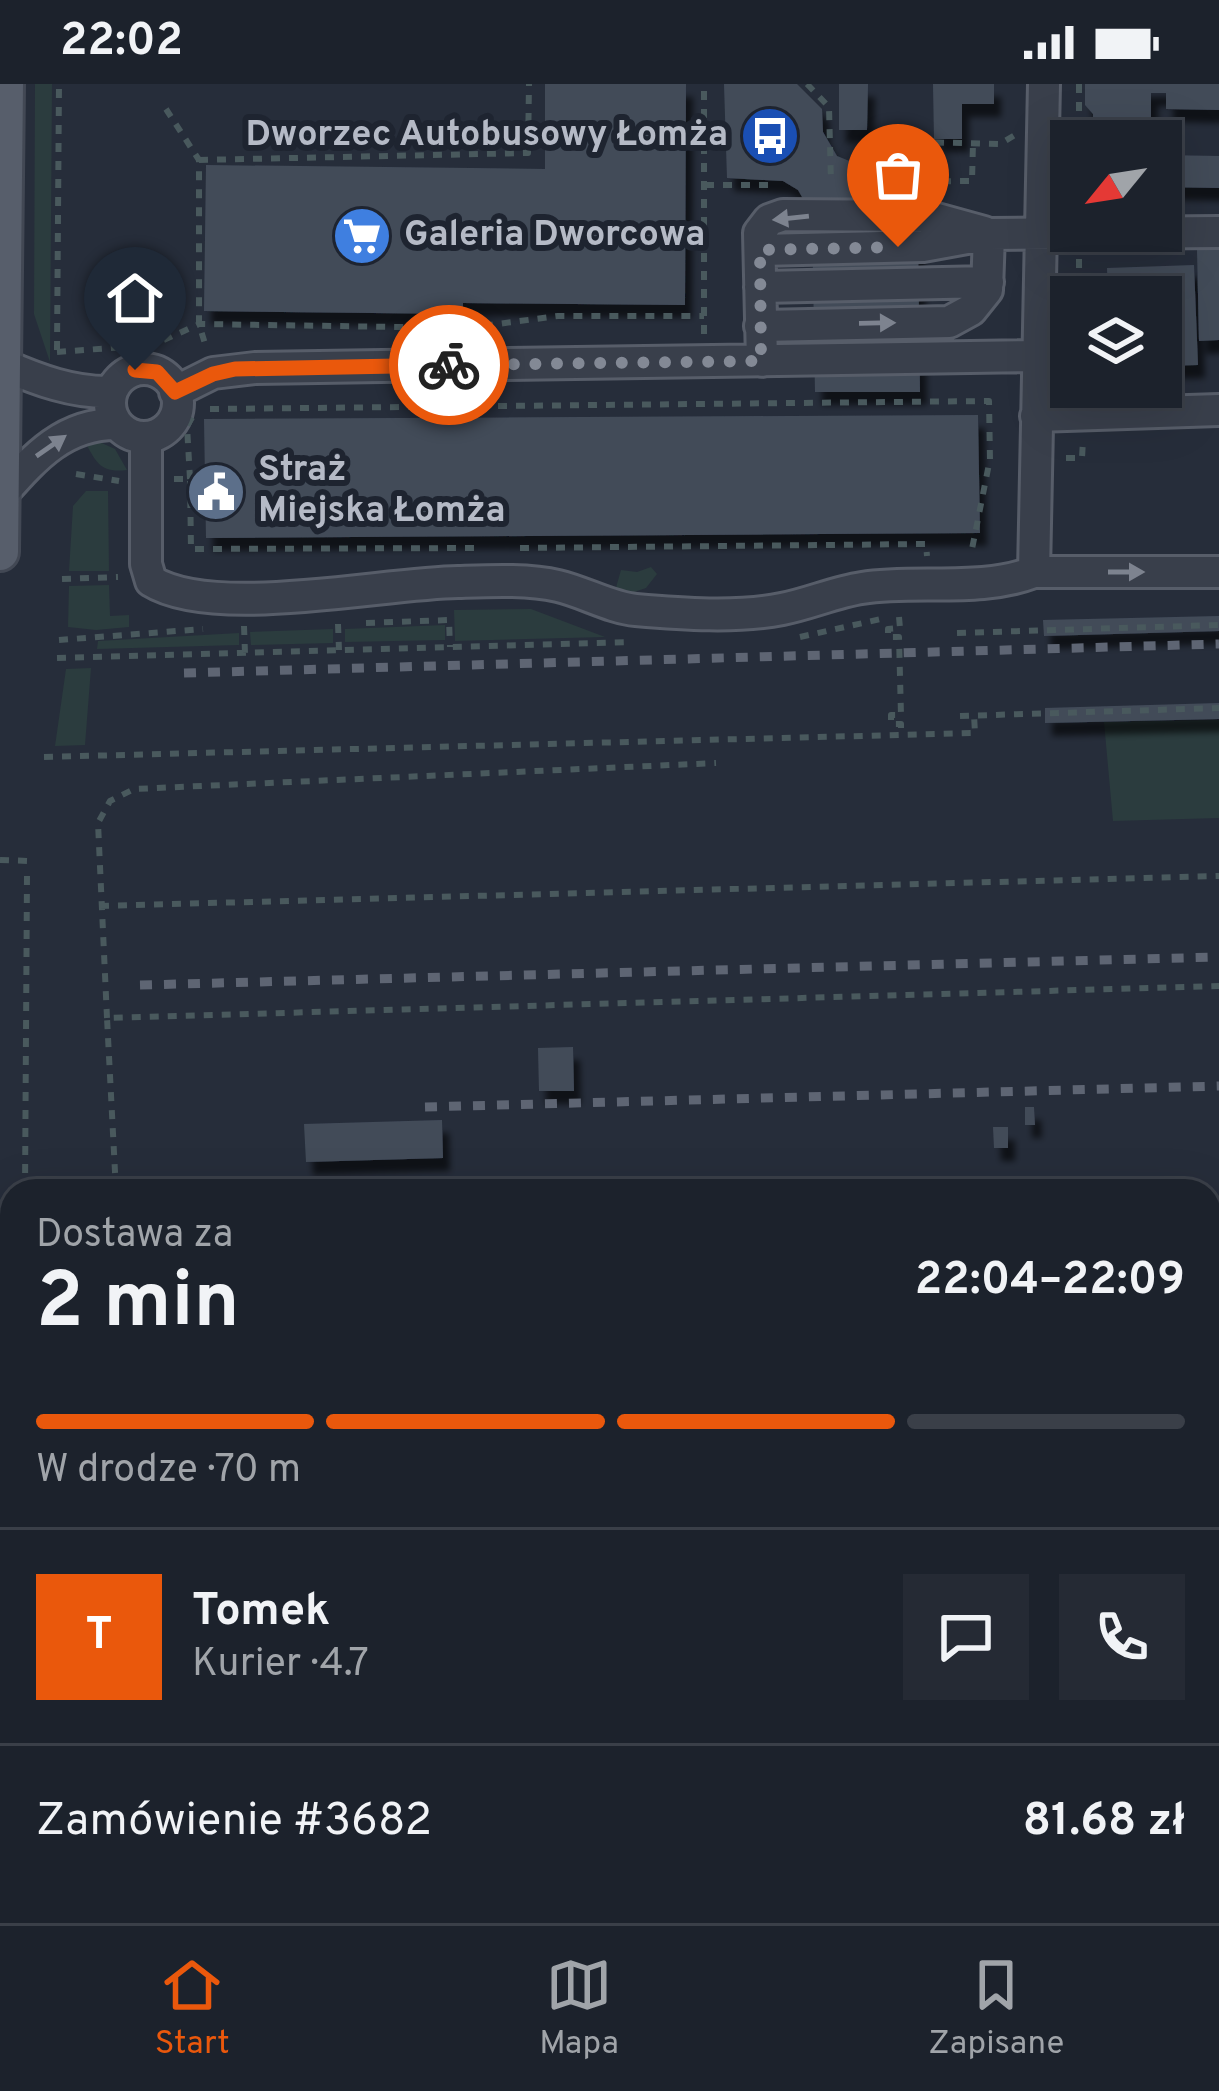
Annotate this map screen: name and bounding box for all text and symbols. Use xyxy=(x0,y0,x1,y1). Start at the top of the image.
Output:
text: 22:02 xyxy=(60,14,183,71)
bus stop icon: Dworzec Autobusowy Łomża xyxy=(739,105,801,167)
place label: Dworzec Autobusowy Łomża xyxy=(246,113,728,159)
north arrow xyxy=(1050,120,1182,252)
map controls xyxy=(1050,120,1182,408)
pin xyxy=(847,124,949,247)
icon: bag xyxy=(865,142,931,208)
supermarket icon: Galeria Dworcowa xyxy=(331,205,393,267)
one-way arrow xyxy=(772,208,810,227)
place label: Galeria Dworcowa xyxy=(404,213,705,259)
pin xyxy=(84,247,186,370)
icon: home xyxy=(102,265,168,331)
button: layers xyxy=(1050,276,1182,408)
courier xyxy=(389,305,509,425)
one-way arrow xyxy=(859,314,897,333)
icon: bike xyxy=(416,332,482,398)
one-way arrow xyxy=(35,435,67,458)
place label: Straż Miejska Łomża xyxy=(258,448,506,535)
public building icon: Straż Miejska Łomża xyxy=(185,461,247,523)
one-way arrow xyxy=(1108,562,1146,582)
text: Dostawa za xyxy=(36,1212,233,1261)
text: 22:04–22:09 xyxy=(915,1253,1185,1310)
text: 2 min xyxy=(36,1256,240,1355)
text: W drodze · 70 m xyxy=(36,1447,301,1496)
button: chat xyxy=(903,1574,1029,1700)
button: phone xyxy=(1059,1574,1185,1700)
text: Tomek xyxy=(192,1584,330,1641)
text: T xyxy=(85,1608,113,1665)
text: Kurier · 4.7 xyxy=(192,1641,369,1690)
text: Zamówienie #3682 xyxy=(36,1794,432,1851)
text: 81.68 zł xyxy=(1023,1794,1185,1851)
tab: Start xyxy=(155,1952,230,2066)
tab: Mapa xyxy=(539,1952,619,2066)
tab: Zapisane xyxy=(928,1952,1064,2066)

